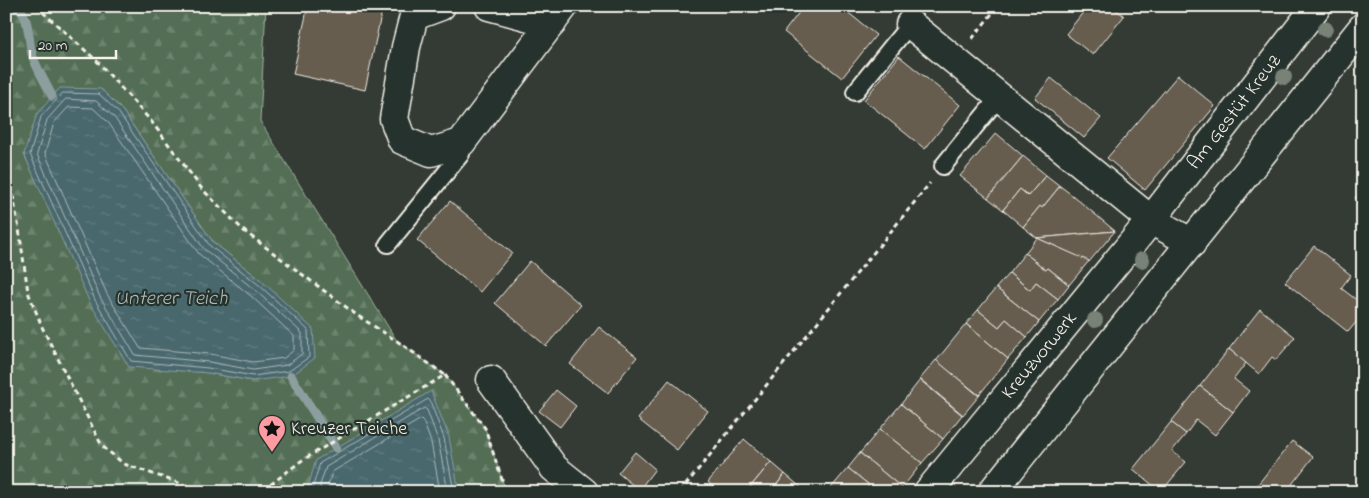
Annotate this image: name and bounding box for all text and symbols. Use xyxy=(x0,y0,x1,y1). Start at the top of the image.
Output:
scale bar xyxy=(30,28,116,60)
text: 20 m xyxy=(38,35,68,57)
street label: Am Gestüt Kreuz xyxy=(1180,48,1289,176)
water label: Unterer Teich xyxy=(115,284,228,314)
street label: Kreuzvorwerk xyxy=(995,306,1085,406)
place icon: Kreuzer Teiche xyxy=(257,414,287,453)
place label: Kreuzer Teiche xyxy=(291,415,407,444)

